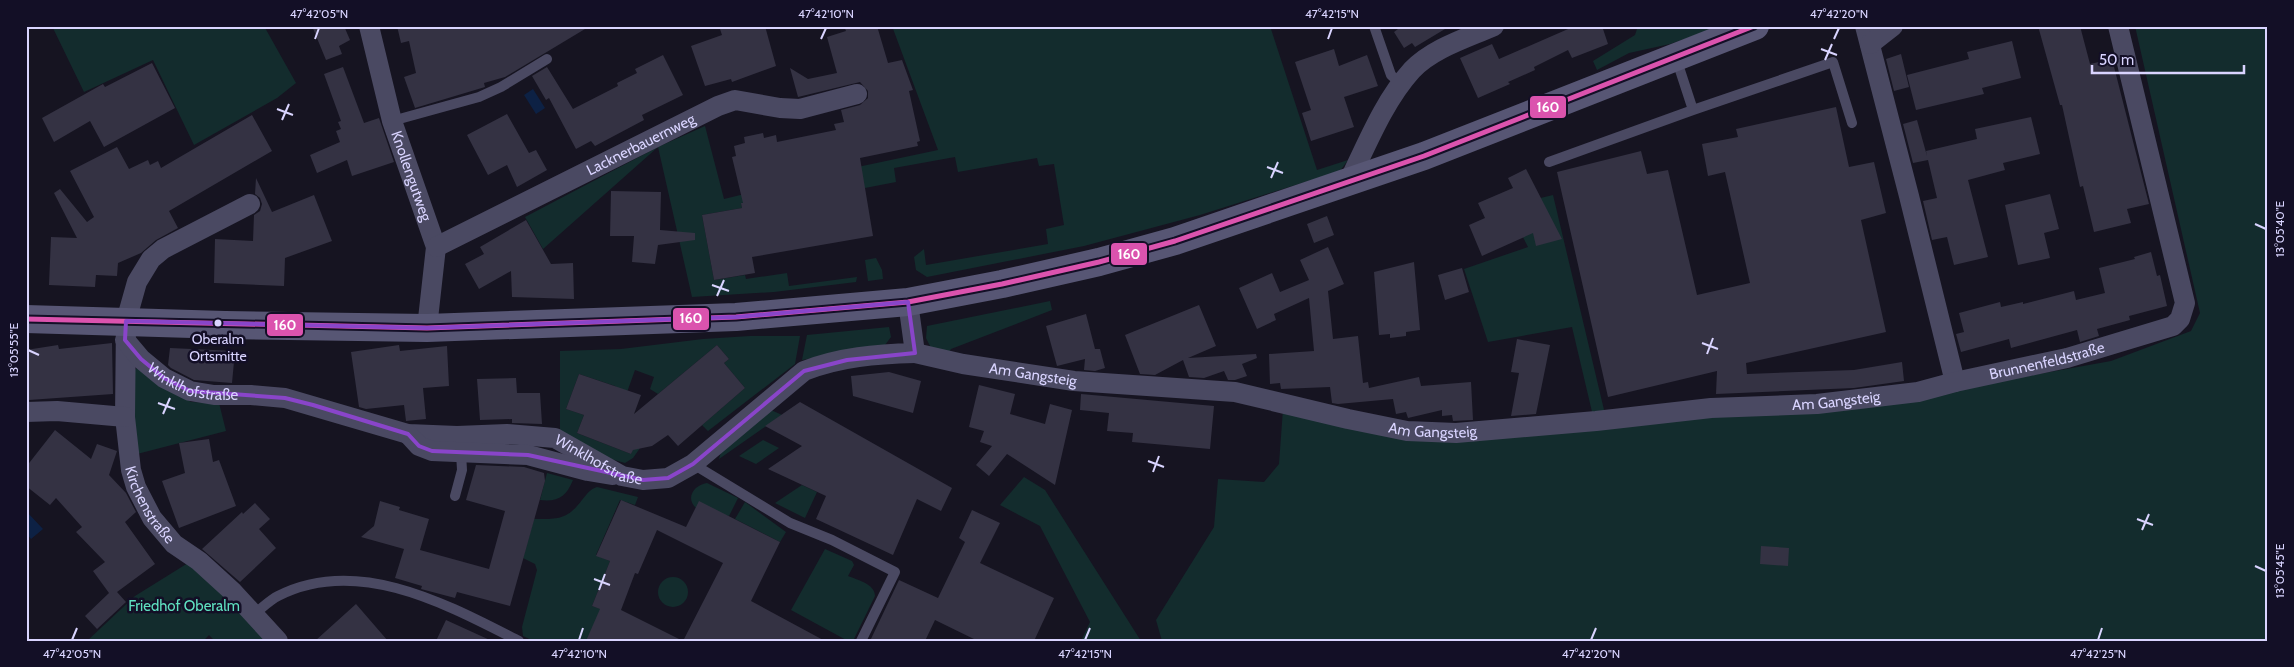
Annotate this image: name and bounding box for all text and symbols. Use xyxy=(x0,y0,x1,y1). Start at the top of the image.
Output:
text: 47°42'05"N xyxy=(290,6,348,21)
text: 47°42'10"N xyxy=(798,6,854,21)
text: 47°42'15"N xyxy=(1305,6,1359,21)
text: 47°42'20"N xyxy=(1810,6,1868,21)
scale bar xyxy=(2092,42,2244,74)
text: 50 m xyxy=(2099,51,2134,69)
line badge: 160 xyxy=(1529,95,1567,119)
text: 160 xyxy=(1537,98,1560,116)
street label: Lacknerbauernweg xyxy=(583,110,699,179)
street label: Knollengutweg xyxy=(387,128,435,224)
text: 13°05'40"E xyxy=(2272,200,2287,257)
line badge: 160 xyxy=(1110,242,1148,266)
text: 160 xyxy=(1118,245,1141,263)
line badge: 160 xyxy=(672,307,710,331)
text: 160 xyxy=(680,309,703,327)
line badge: 160 xyxy=(266,313,304,337)
text: 160 xyxy=(274,316,297,334)
marker: Oberalm Ortsmitte xyxy=(213,318,223,328)
text: 13°05'55"E xyxy=(6,322,21,377)
place label: Oberalm Ortsmitte xyxy=(189,330,247,365)
street label: Brunnenfeldstraße xyxy=(1988,338,2107,383)
street label: Winklhofstraße xyxy=(144,359,239,404)
street label: Am Gangsteig xyxy=(988,359,1079,390)
street label: Am Gangsteig xyxy=(1792,387,1882,414)
street label: Am Gangsteig xyxy=(1387,418,1478,442)
street label: Winklhofstraße xyxy=(551,431,644,489)
street label: Kirchenstraße xyxy=(121,464,179,547)
text: 13°05'45"E xyxy=(2272,543,2287,598)
park label: Friedhof Oberalm xyxy=(128,597,240,615)
text: 47°42'05"N xyxy=(43,646,101,661)
text: 47°42'10"N xyxy=(551,646,607,661)
text: 47°42'15"N xyxy=(1058,646,1112,661)
text: 47°42'20"N xyxy=(1562,646,1620,661)
text: 47°42'25"N xyxy=(2070,646,2126,661)

